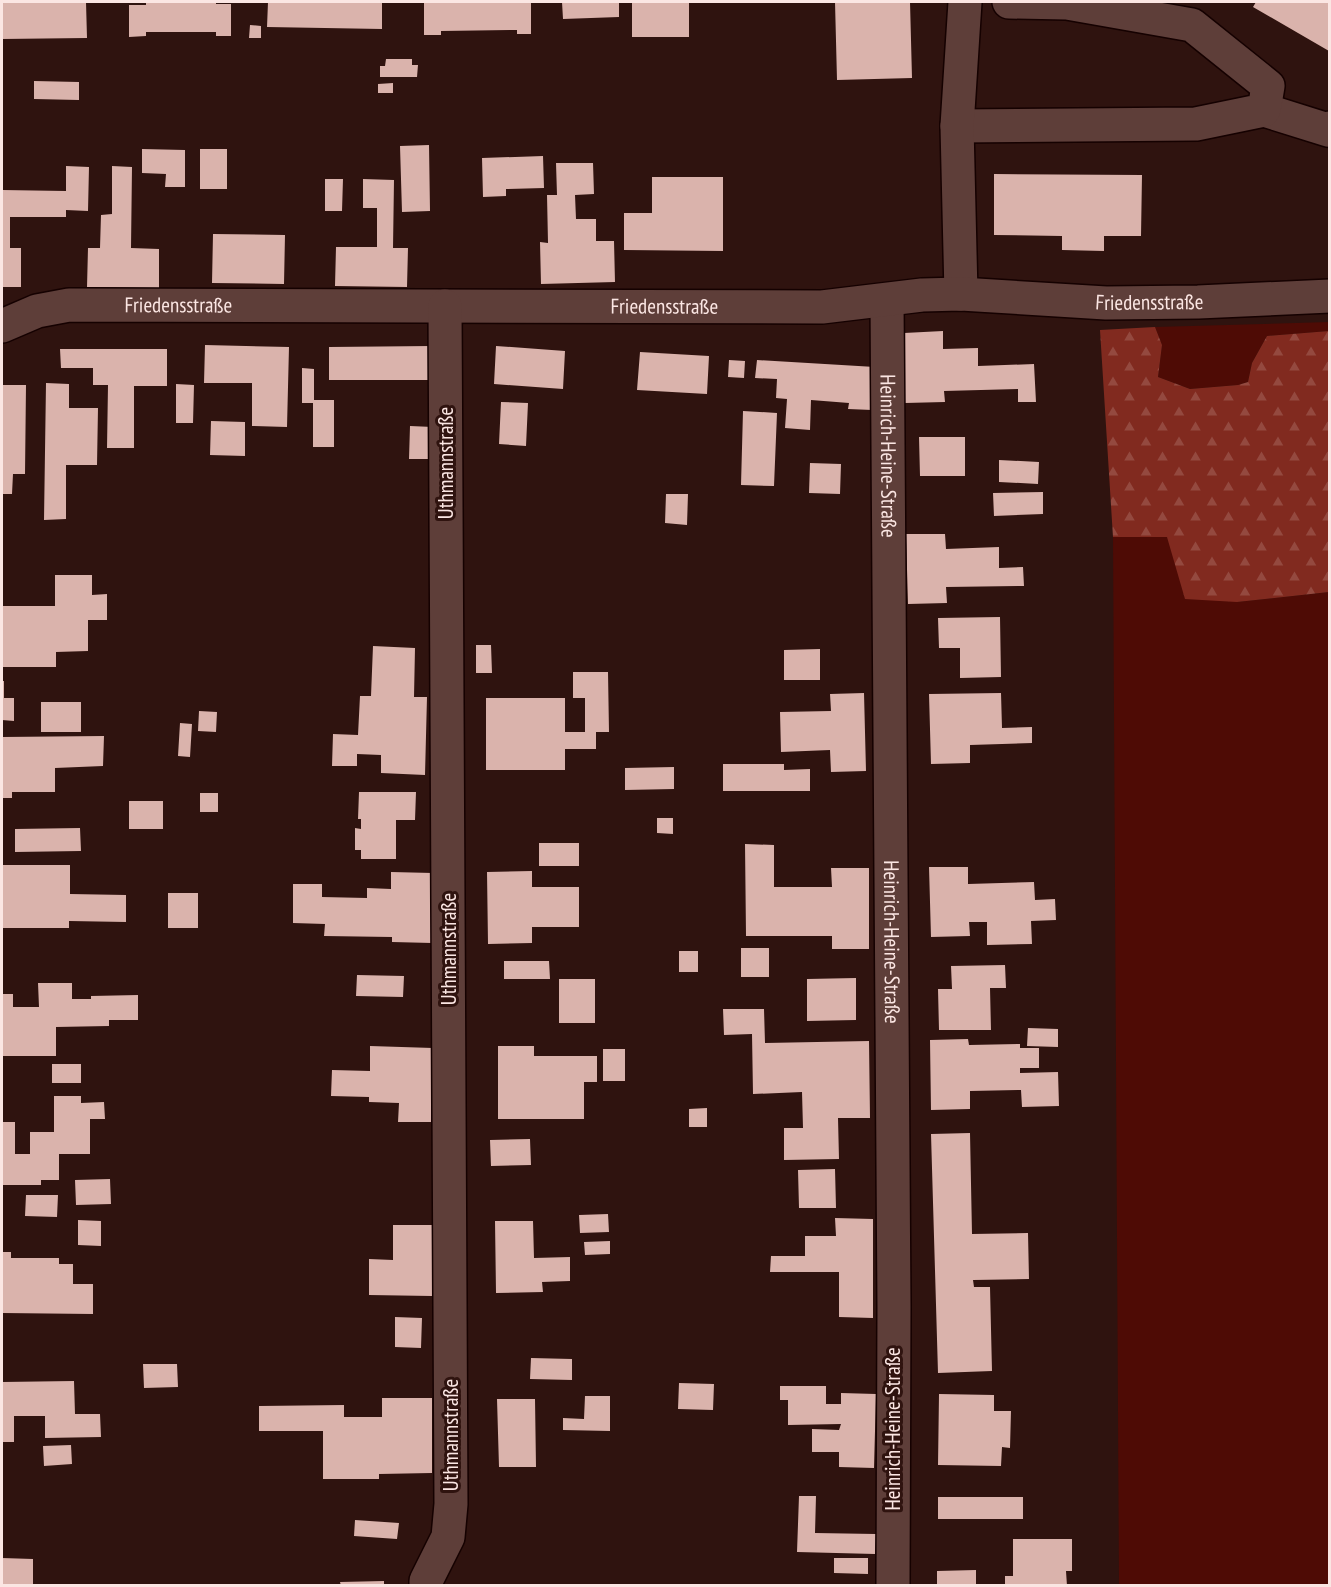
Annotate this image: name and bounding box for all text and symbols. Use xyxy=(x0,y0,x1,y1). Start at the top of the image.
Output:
street label: Friedensstraße xyxy=(1095,288,1204,316)
street label: Friedensstraße xyxy=(124,291,232,318)
street label: Friedensstraße xyxy=(610,292,718,320)
street label: Heinrich-Heine-Straße xyxy=(875,374,903,538)
street label: Uthmannstraße xyxy=(432,407,459,519)
street label: Heinrich-Heine-Straße xyxy=(878,860,906,1024)
street label: Uthmannstraße xyxy=(435,893,462,1005)
street label: Heinrich-Heine-Straße xyxy=(879,1347,906,1511)
street label: Uthmannstraße xyxy=(437,1379,464,1491)

